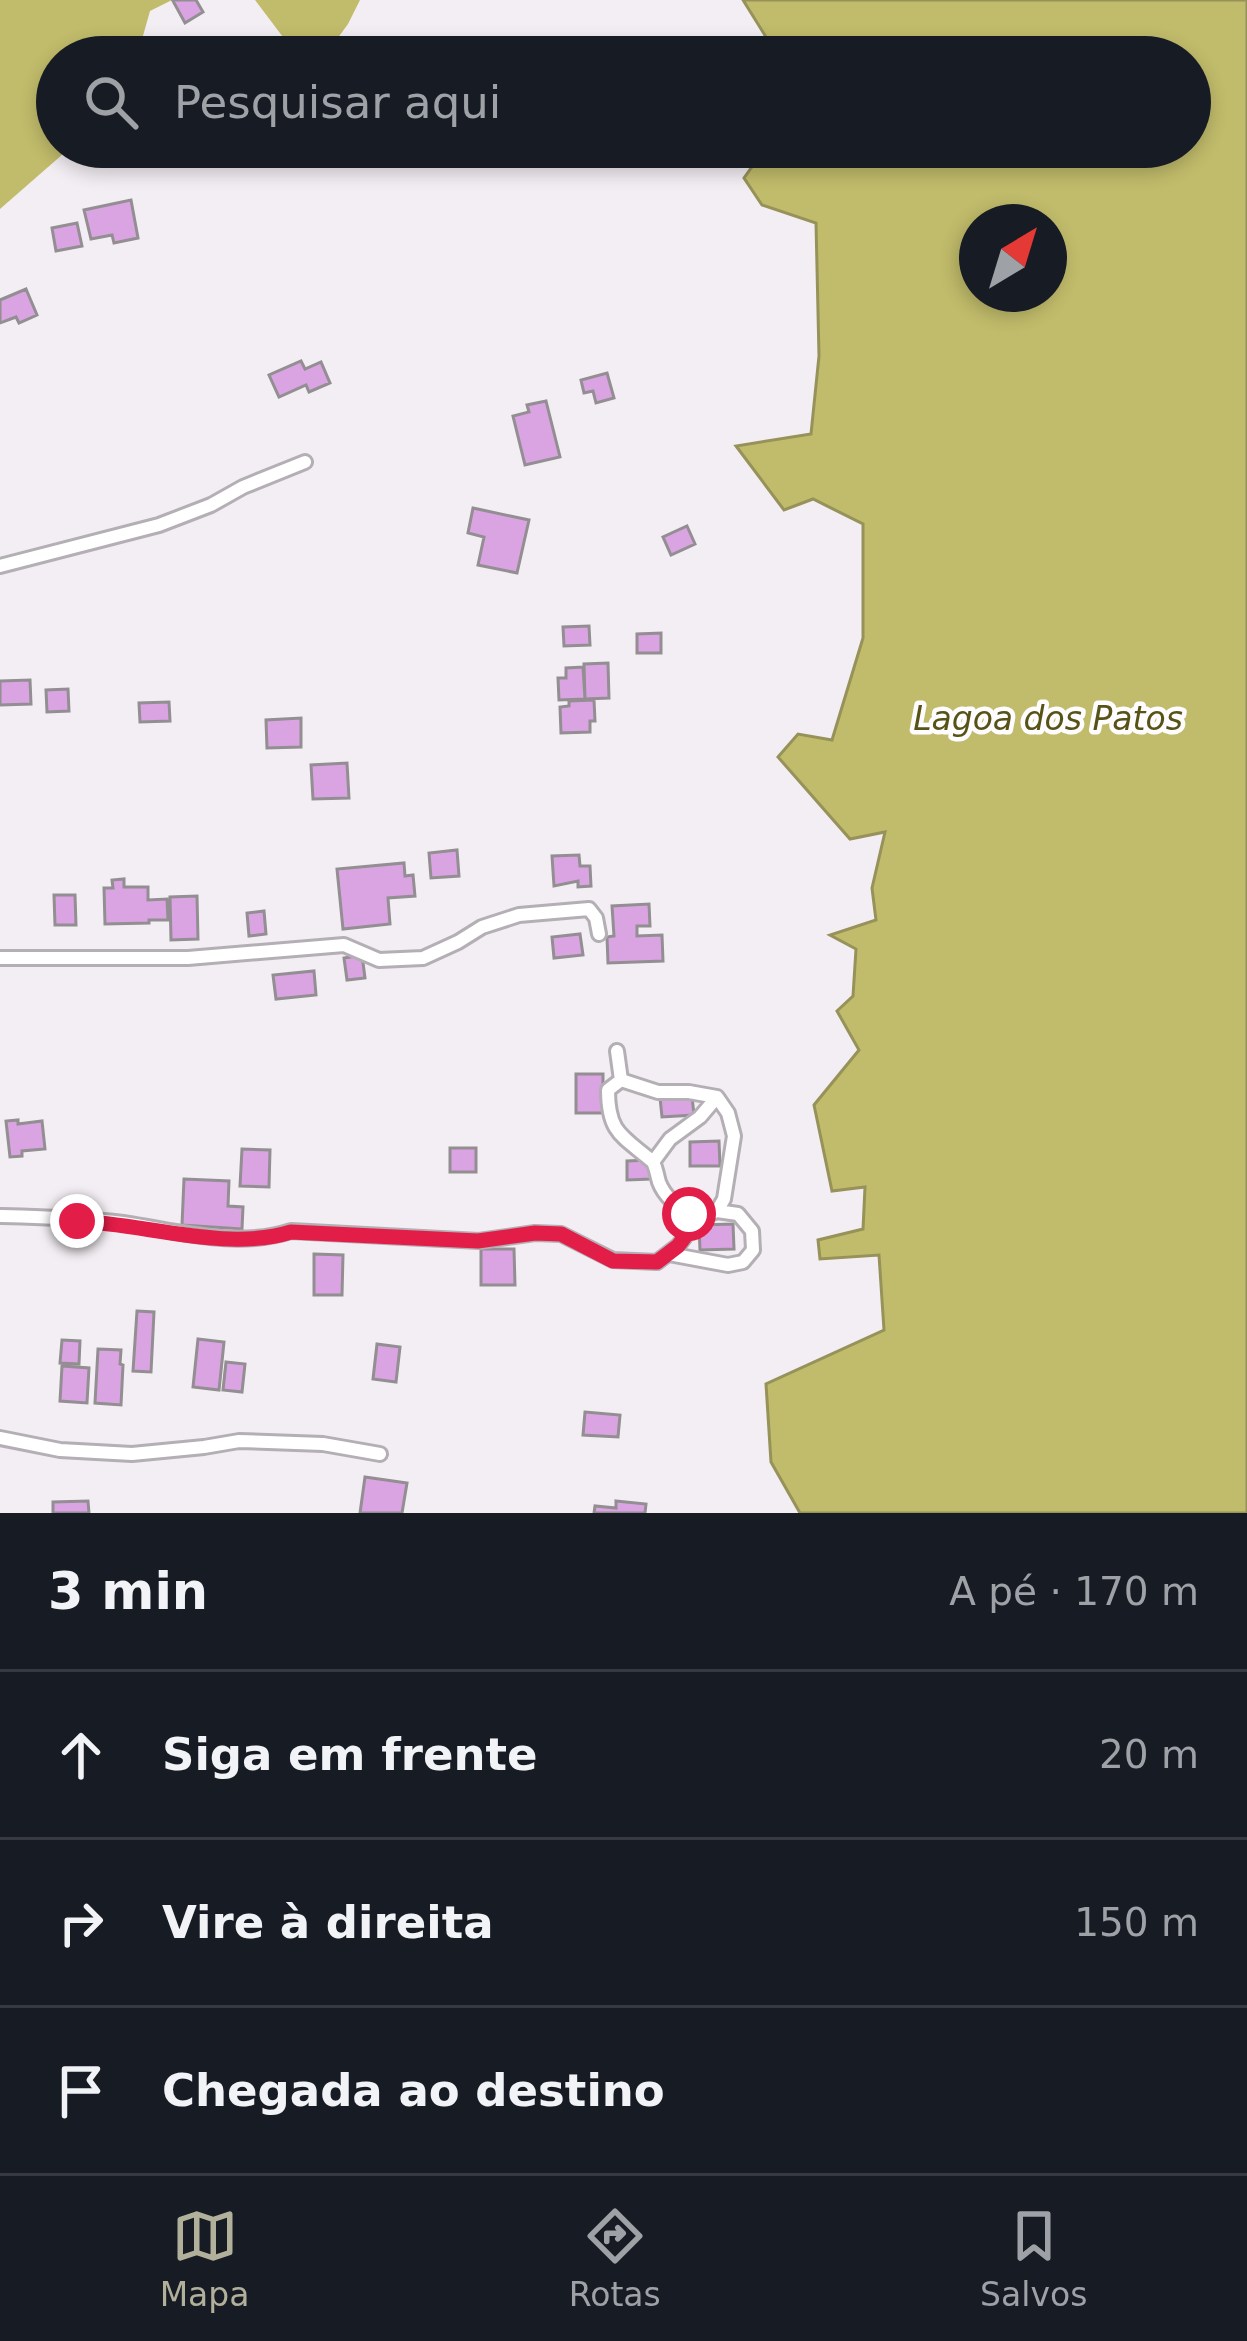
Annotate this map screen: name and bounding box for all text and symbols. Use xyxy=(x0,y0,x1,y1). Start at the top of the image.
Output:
search box xyxy=(36,36,1211,168)
icon: search xyxy=(78,69,144,135)
text: Pesquisar aqui xyxy=(174,76,501,129)
north arrow xyxy=(959,204,1067,312)
water label: Lagoa dos Patos xyxy=(913,699,1183,738)
route start xyxy=(662,1187,716,1241)
route end xyxy=(50,1194,104,1248)
text: 3 min xyxy=(48,1562,208,1621)
text: A pé · 170 m xyxy=(949,1569,1199,1614)
icon: ahead xyxy=(48,1722,114,1788)
text: Siga em frente xyxy=(162,1728,538,1781)
text: 20 m xyxy=(1099,1732,1199,1777)
icon: right xyxy=(48,1890,114,1956)
text: Vire à direita xyxy=(162,1896,494,1949)
text: 150 m xyxy=(1074,1900,1199,1945)
icon: arrive xyxy=(48,2058,114,2124)
text: Chegada ao destino xyxy=(162,2064,665,2117)
tab: Mapa xyxy=(160,2203,250,2314)
tab: Rotas xyxy=(569,2203,661,2314)
tab: Salvos xyxy=(980,2203,1087,2314)

